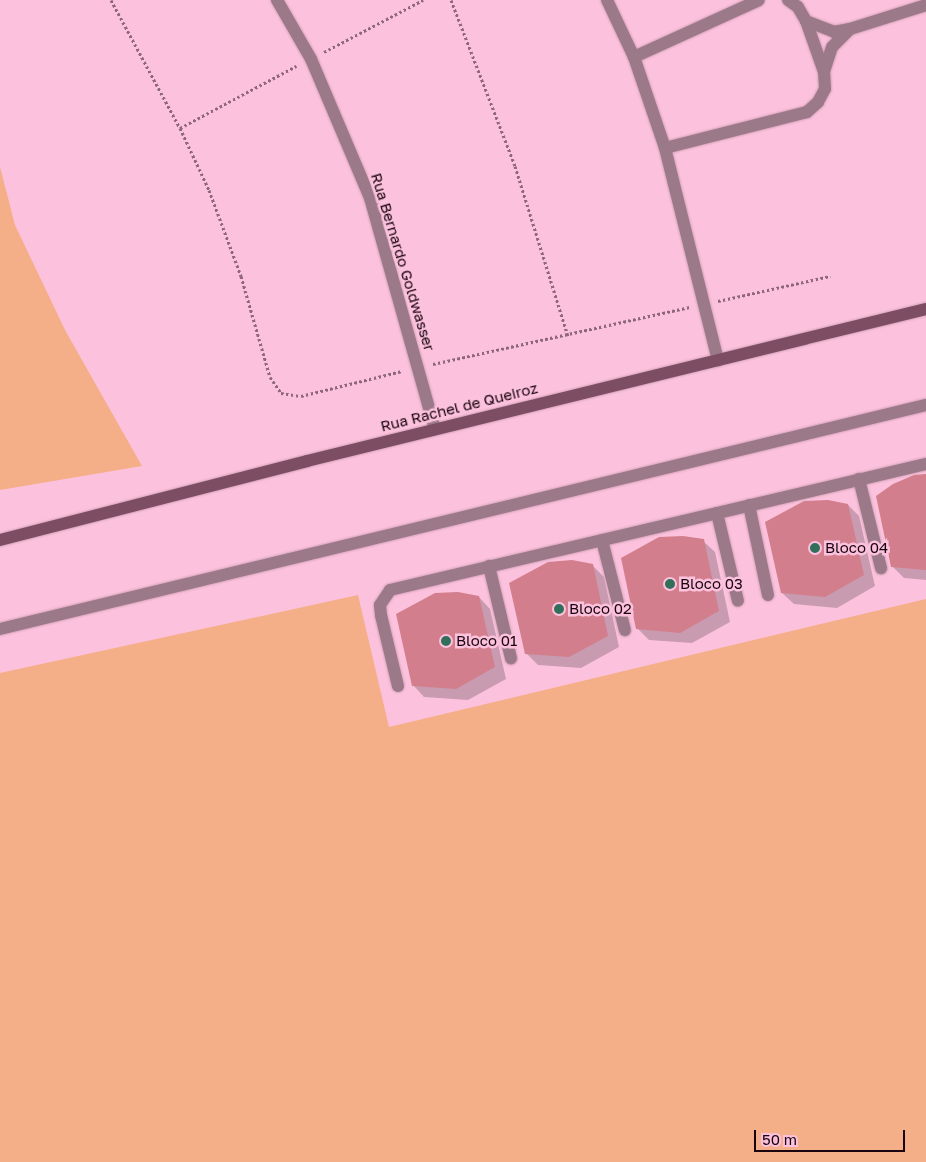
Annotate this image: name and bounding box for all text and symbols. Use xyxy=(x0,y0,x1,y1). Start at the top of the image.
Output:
street label: Rua Bernardo Goldwasser xyxy=(367,171,439,353)
street label: Rua Rachel de Queiroz xyxy=(379,379,539,435)
place label: Bloco 04 xyxy=(825,539,888,557)
marker: Bloco 04 xyxy=(809,542,821,554)
place label: Bloco 03 xyxy=(680,575,743,593)
marker: Bloco 03 xyxy=(664,578,676,590)
place label: Bloco 02 xyxy=(569,600,632,618)
marker: Bloco 02 xyxy=(553,603,565,615)
place label: Bloco 01 xyxy=(456,632,517,650)
marker: Bloco 01 xyxy=(440,635,452,647)
scale bar xyxy=(756,1120,907,1152)
text: 50 m xyxy=(762,1130,797,1148)

